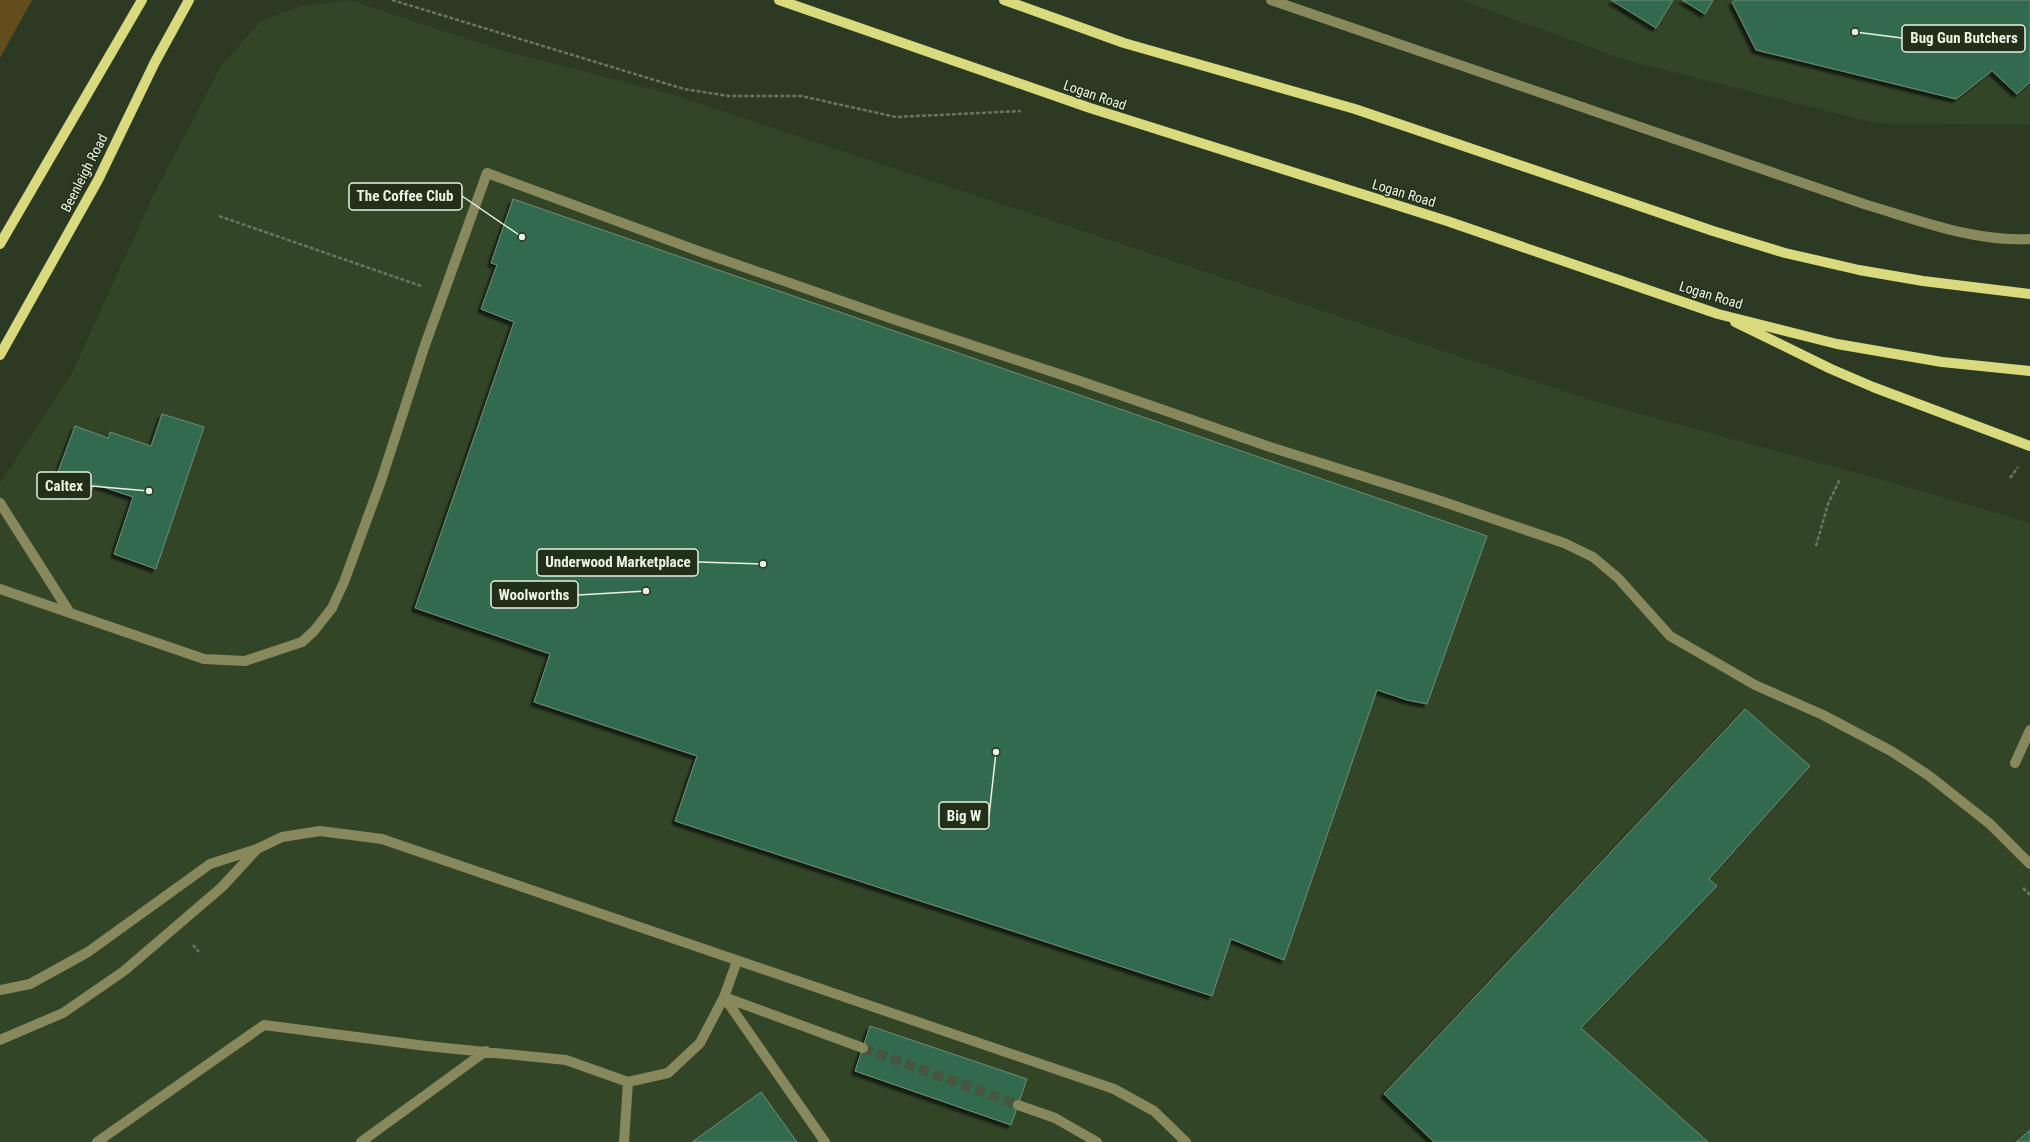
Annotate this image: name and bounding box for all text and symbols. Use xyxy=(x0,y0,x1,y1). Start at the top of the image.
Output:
callout: Bug Gun Butchers xyxy=(1902,25,2025,52)
text: Bug Gun Butchers xyxy=(1910,29,2018,47)
street label: Logan Road xyxy=(1061,77,1129,113)
street label: Beenleigh Road xyxy=(57,131,111,215)
street label: Logan Road xyxy=(1370,176,1438,210)
callout: The Coffee Club xyxy=(349,183,462,210)
text: The Coffee Club xyxy=(357,187,453,205)
street label: Logan Road xyxy=(1677,278,1745,312)
callout: Caltex xyxy=(37,472,91,499)
text: Caltex xyxy=(45,477,83,495)
callout: Underwood Marketplace xyxy=(537,549,698,576)
text: Underwood Marketplace xyxy=(545,553,691,571)
callout: Woolworths xyxy=(491,581,578,608)
text: Woolworths xyxy=(499,586,570,604)
callout: Big W xyxy=(939,802,989,829)
text: Big W xyxy=(947,807,981,825)

